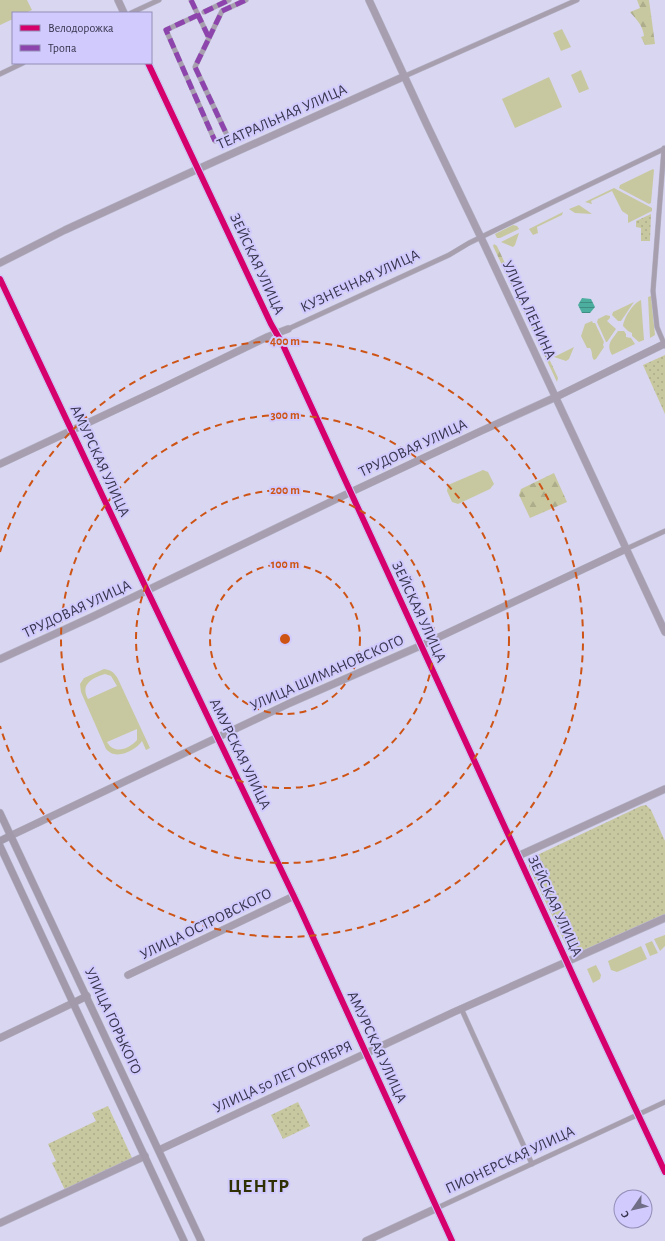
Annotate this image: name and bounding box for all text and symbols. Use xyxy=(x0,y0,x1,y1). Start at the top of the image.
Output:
legend xyxy=(12,12,152,64)
text: Велодорожка xyxy=(48,22,114,34)
text: Тропа xyxy=(48,42,77,54)
street label: ТЕАТРАЛЬНАЯ УЛИЦА xyxy=(215,82,349,152)
street label: ЗЕЙСКАЯ УЛИЦА xyxy=(227,211,287,317)
street label: КУЗНЕЧНАЯ УЛИЦА xyxy=(298,247,422,315)
street label: УЛИЦА ЛЕНИНА xyxy=(500,258,558,362)
text: 400 m xyxy=(270,335,300,347)
street label: АМУРСКАЯ УЛИЦА xyxy=(68,403,132,519)
text: 300 m xyxy=(270,409,300,421)
street label: ТРУДОВАЯ УЛИЦА xyxy=(357,416,470,480)
text: 200 m xyxy=(270,484,300,496)
text: 100 m xyxy=(271,558,299,570)
street label: ЗЕЙСКАЯ УЛИЦА xyxy=(389,559,449,665)
street label: ТРУДОВАЯ УЛИЦА xyxy=(21,577,134,641)
street label: УЛИЦА ШИМАНОВСКОГО xyxy=(248,632,406,714)
centre of rings xyxy=(278,632,292,646)
street label: АМУРСКАЯ УЛИЦА xyxy=(207,696,273,812)
street label: ЗЕЙСКАЯ УЛИЦА xyxy=(525,853,585,959)
street label: УЛИЦА ОСТРОВСКОГО xyxy=(138,886,274,962)
street label: УЛИЦА ГОРЬКОГО xyxy=(82,965,144,1077)
street label: АМУРСКАЯ УЛИЦА xyxy=(345,989,409,1105)
street label: УЛИЦА 50 ЛЕТ ОКТЯБРЯ xyxy=(211,1038,355,1116)
street label: ПИОНЕРСКАЯ УЛИЦА xyxy=(443,1123,577,1196)
district label: ЦЕНТР xyxy=(228,1177,290,1196)
north arrow xyxy=(613,1189,653,1229)
text: С xyxy=(619,1209,631,1220)

